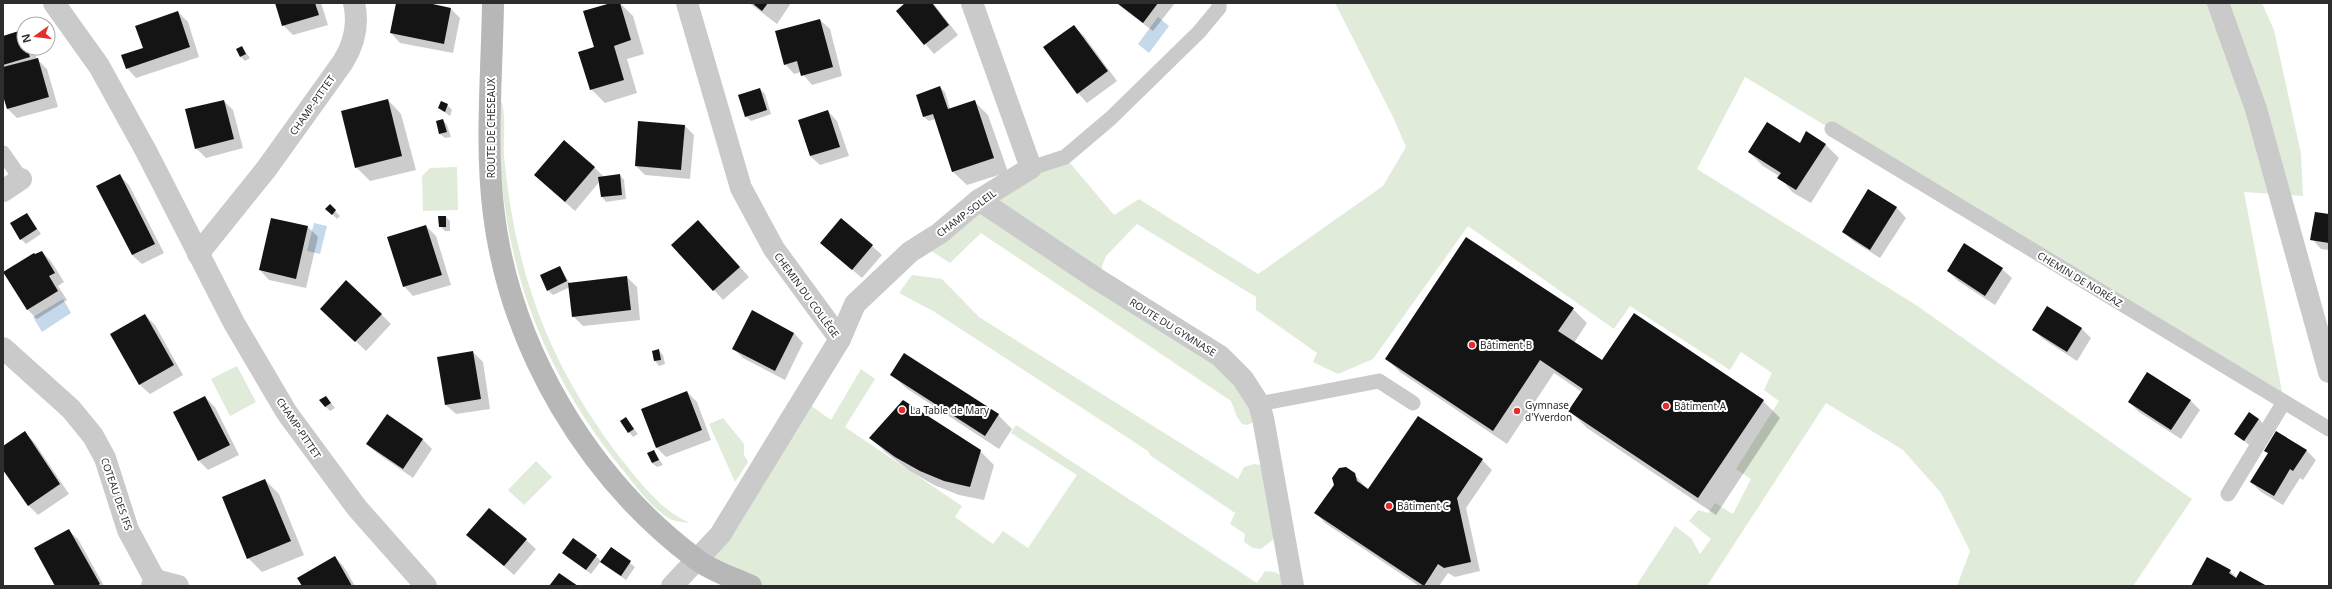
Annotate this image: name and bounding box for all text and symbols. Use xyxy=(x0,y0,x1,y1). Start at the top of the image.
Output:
north arrow xyxy=(16,16,56,56)
text: N xyxy=(17,32,34,45)
street label: CHAMP-PITTET xyxy=(286,72,338,138)
street label: ROUTE DE CHESEAUX xyxy=(484,78,498,178)
street label: CHAMP-SOLEIL xyxy=(933,186,999,240)
street label: CHEMIN DE NORÉAZ xyxy=(2035,248,2125,310)
street label: CHEMIN DU COLLÈGE xyxy=(771,250,843,340)
street label: ROUTE DU GYMNASE xyxy=(1127,295,1219,359)
place label: Bâtiment B xyxy=(1480,338,1532,352)
marker: Bâtiment B xyxy=(1467,340,1477,350)
street label: CHAMP-PITTET xyxy=(274,395,325,461)
place label: Gymnase d'Yverdon xyxy=(1525,398,1572,424)
place label: Bâtiment A xyxy=(1674,399,1727,413)
marker: Bâtiment A xyxy=(1661,401,1671,411)
place label: La Table de Mary xyxy=(910,403,990,417)
marker: La Table de Mary xyxy=(897,405,907,415)
marker: Gymnase d'Yverdon xyxy=(1512,406,1522,416)
street label: COTEAU DES IFS xyxy=(98,456,136,533)
place label: Bâtiment C xyxy=(1397,499,1450,513)
marker: Bâtiment C xyxy=(1384,501,1394,511)

